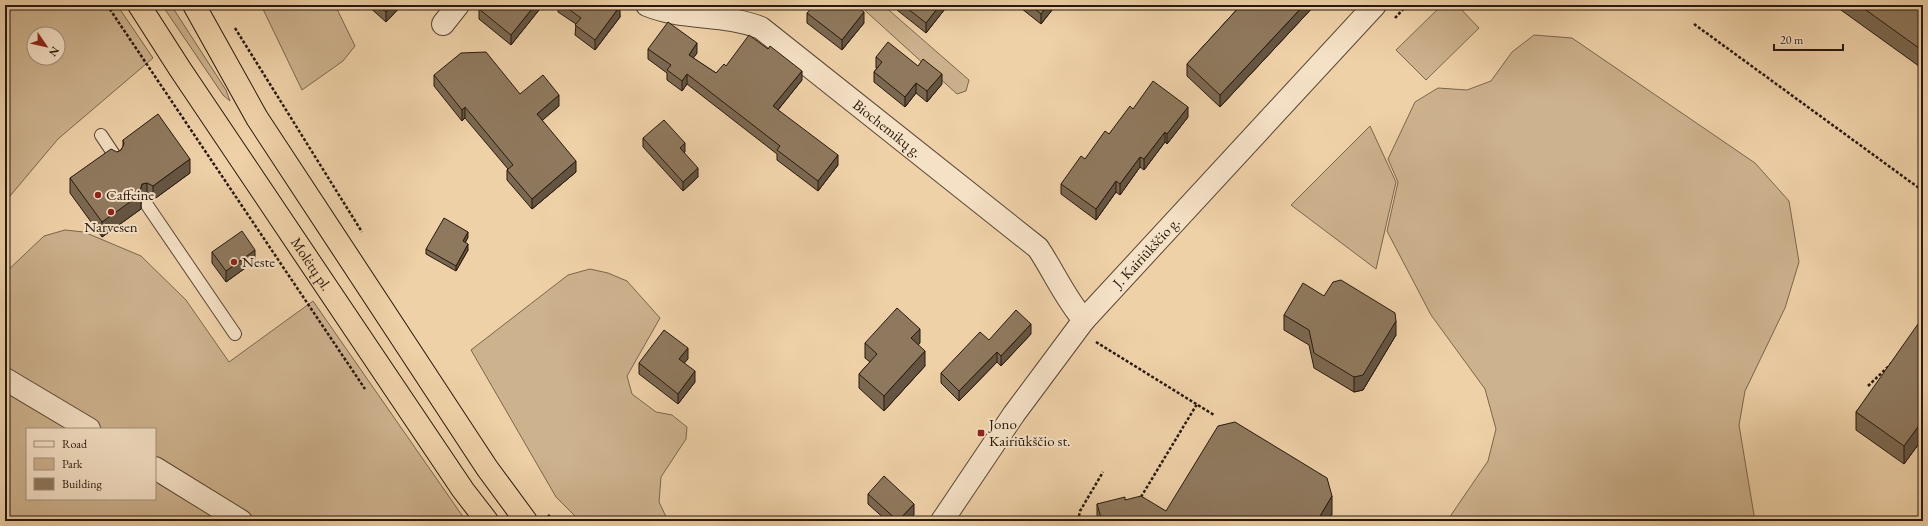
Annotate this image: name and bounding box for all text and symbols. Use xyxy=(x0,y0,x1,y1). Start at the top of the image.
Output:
north arrow xyxy=(26,26,66,66)
scale bar xyxy=(1774,26,1843,52)
text: 20 m xyxy=(1780,32,1804,48)
text: N xyxy=(46,44,63,59)
street label: Biochemikų g. xyxy=(849,95,926,161)
place label: Caffeine xyxy=(106,185,154,204)
marker: Caffeine xyxy=(93,190,103,200)
marker: Narvesen xyxy=(106,207,116,217)
street label: J. Kairiūkščio g. xyxy=(1107,213,1184,293)
place label: Narvesen xyxy=(84,217,138,236)
street label: Molėtų pl. xyxy=(287,233,336,294)
place label: Neste xyxy=(242,252,275,271)
marker: Neste xyxy=(229,257,239,267)
place label: Jono Kairiūkščio st. xyxy=(987,414,1071,450)
legend xyxy=(26,428,156,500)
marker: Jono Kairiūkščio st. xyxy=(976,428,986,438)
text: Road xyxy=(62,436,88,452)
text: Park xyxy=(62,456,83,472)
text: Building xyxy=(62,476,103,492)

